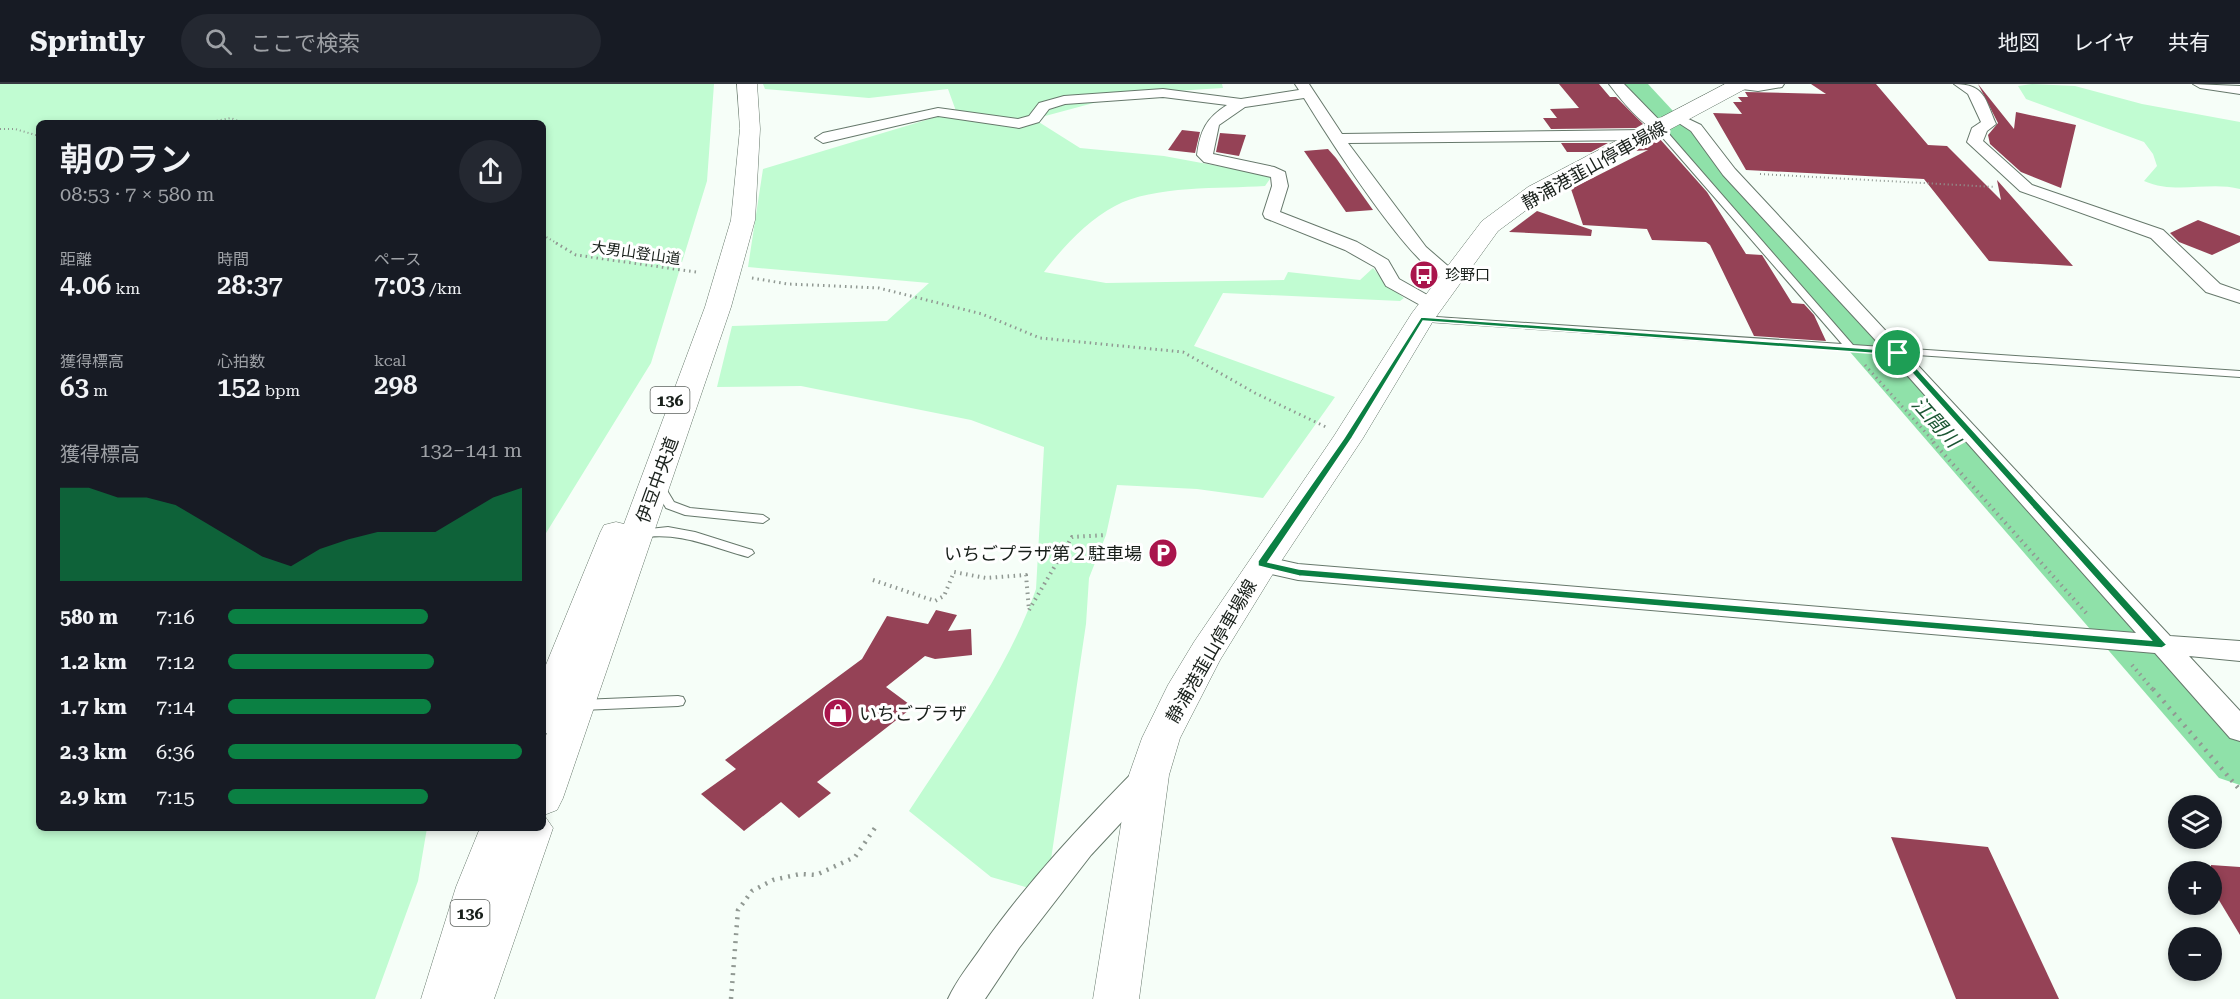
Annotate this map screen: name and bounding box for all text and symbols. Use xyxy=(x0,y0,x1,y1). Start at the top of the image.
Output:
search box xyxy=(181,14,601,68)
text: Sprintly xyxy=(30,25,145,58)
icon: search xyxy=(202,25,235,58)
text: ここで検索 xyxy=(250,31,360,56)
text: 地図 xyxy=(1998,31,2040,55)
text: レイヤ xyxy=(2073,31,2135,55)
text: 共有 xyxy=(2168,31,2210,55)
street label: 静浦港韮山停車場線 xyxy=(1518,117,1670,213)
text: 朝のラン xyxy=(60,140,192,179)
button: share xyxy=(459,140,522,203)
text: 08:53 · 7 × 580 m xyxy=(60,182,215,206)
street label: 大男山登山道 xyxy=(590,238,682,268)
text: 距離 xyxy=(60,250,92,269)
text: 時間 xyxy=(217,250,249,269)
text: ペース xyxy=(374,250,421,269)
bus stop icon: 珍野口 xyxy=(1408,259,1440,291)
place label: 珍野口 xyxy=(1445,266,1490,284)
text: 4.06 xyxy=(60,270,111,300)
text: 28:37 xyxy=(217,270,283,300)
text: 7:03 xyxy=(374,270,425,300)
text: km xyxy=(111,279,140,298)
text: /km xyxy=(425,279,462,298)
pin xyxy=(1872,327,1923,378)
icon: arrive xyxy=(1881,336,1914,369)
text: kcal xyxy=(374,351,406,370)
text: 獲得標高 xyxy=(60,352,124,371)
text: 心拍数 xyxy=(217,352,265,371)
text: 298 xyxy=(374,370,418,400)
text: 63 xyxy=(60,372,89,402)
text: 152 xyxy=(217,372,261,402)
text: m xyxy=(89,381,108,400)
text: bpm xyxy=(261,381,300,400)
road number: 136 xyxy=(650,387,690,413)
water label: 江間川 xyxy=(1907,392,1966,454)
street label: 伊豆中央道 xyxy=(632,434,682,526)
text: 132–141 m xyxy=(419,438,522,462)
text: 獲得標高 xyxy=(60,442,140,466)
parking icon: いちごプラザ第２駐車場 xyxy=(1147,537,1179,569)
place label: いちごプラザ第２駐車場 xyxy=(944,543,1142,564)
street label: 静浦港韮山停車場線 xyxy=(1161,576,1261,726)
text: 580 m xyxy=(60,605,118,629)
text: 7:16 xyxy=(156,605,195,629)
text: 1.2 km xyxy=(60,650,127,674)
text: 7:12 xyxy=(156,650,195,674)
text: 1.7 km xyxy=(60,695,127,719)
text: 7:14 xyxy=(156,695,195,719)
shop icon: いちごプラザ xyxy=(822,697,854,729)
place label: いちごプラザ xyxy=(859,703,967,724)
text: 2.3 km xyxy=(60,740,127,764)
text: 6:36 xyxy=(156,740,195,764)
text: 2.9 km xyxy=(60,785,127,809)
text: 7:15 xyxy=(156,785,195,809)
map controls xyxy=(2168,795,2222,981)
button: layers xyxy=(2168,795,2222,849)
button: + xyxy=(2168,861,2222,915)
road number: 136 xyxy=(450,900,490,926)
button: − xyxy=(2168,927,2222,981)

